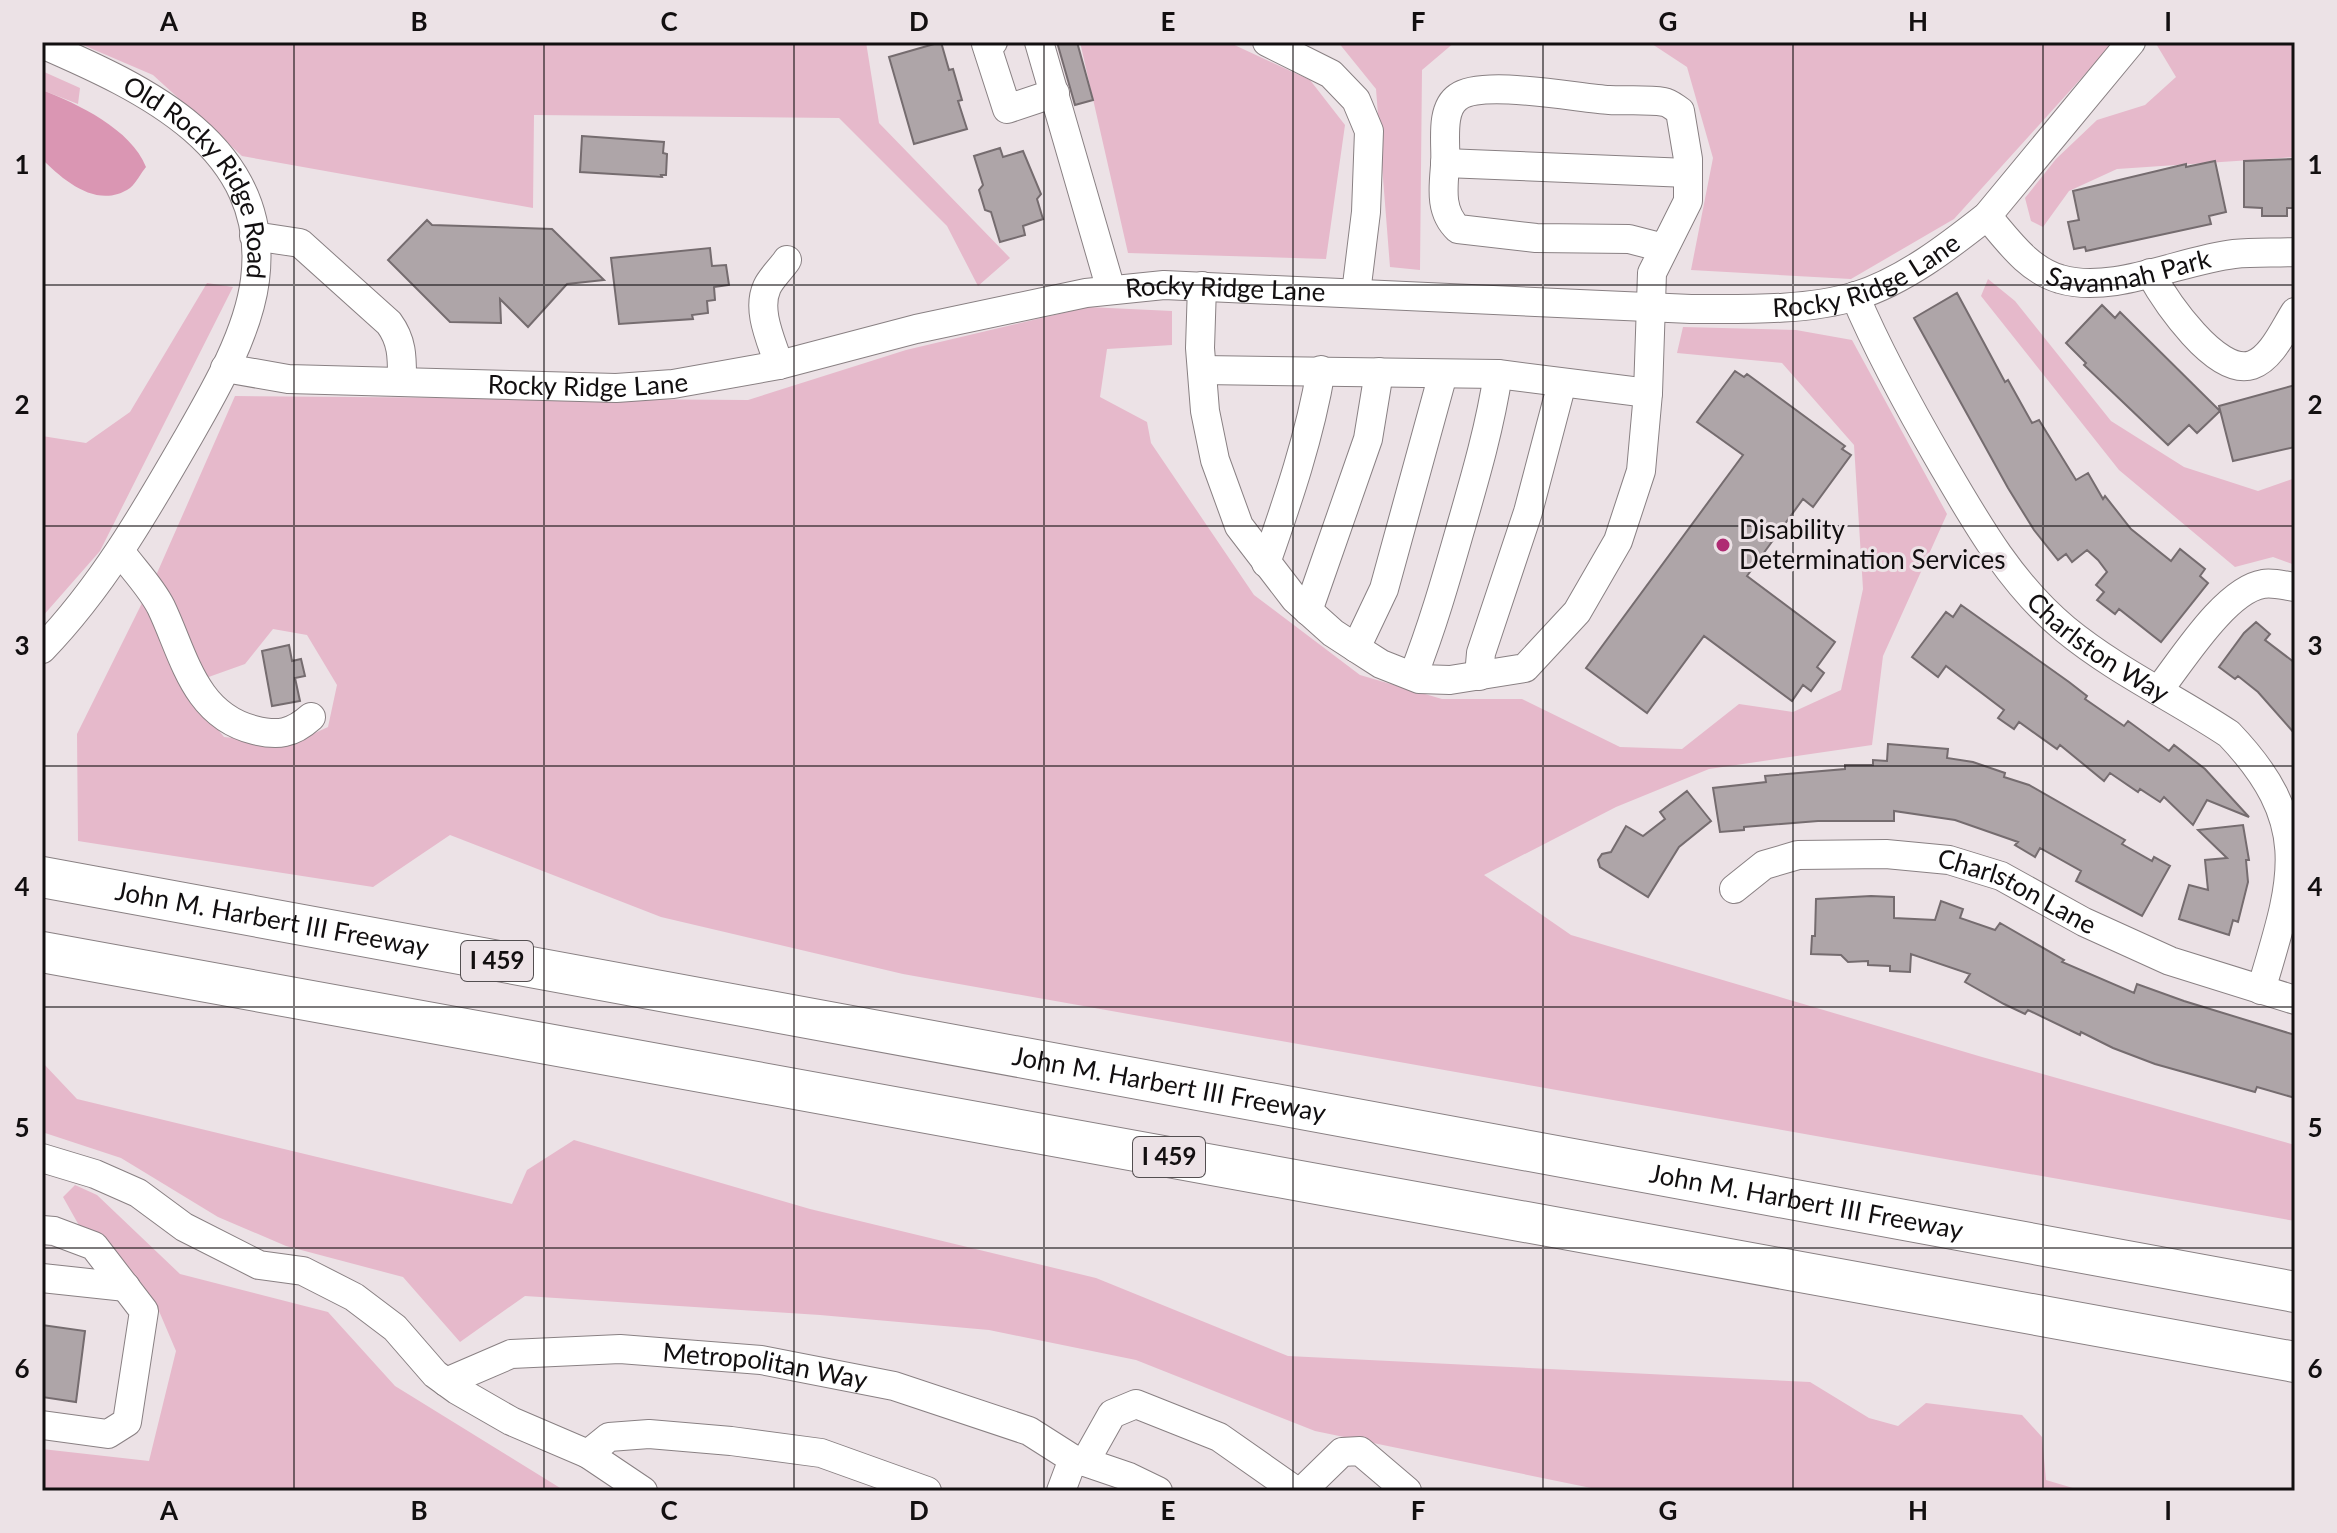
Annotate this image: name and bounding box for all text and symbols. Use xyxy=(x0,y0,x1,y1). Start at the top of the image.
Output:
text: A xyxy=(159,5,179,37)
text: B xyxy=(410,5,428,37)
text: C xyxy=(660,5,678,37)
text: D xyxy=(909,5,929,37)
text: E xyxy=(1161,5,1175,37)
text: F xyxy=(1411,5,1425,37)
text: G xyxy=(1659,5,1677,37)
text: H xyxy=(1908,5,1928,37)
text: I xyxy=(2164,5,2172,37)
street label: Old Rocky Ridge Road xyxy=(118,68,274,280)
text: 1 xyxy=(14,148,30,180)
text: 1 xyxy=(2307,148,2323,180)
street label: Rocky Ridge Lane xyxy=(1772,226,1966,323)
street label: Savannah Park xyxy=(2042,241,2215,298)
street label: Rocky Ridge Lane xyxy=(1124,268,1326,307)
street label: Rocky Ridge Lane xyxy=(487,365,690,403)
text: 2 xyxy=(14,388,30,420)
text: 2 xyxy=(2307,388,2323,420)
place label: Disability Determination Services xyxy=(1739,513,2006,575)
marker: Disability Determination Services xyxy=(1714,536,1732,554)
street label: Charlston Way xyxy=(2021,585,2176,709)
text: 3 xyxy=(14,629,30,661)
text: 3 xyxy=(2307,629,2323,661)
street label: Charlston Lane xyxy=(1937,842,2101,940)
text: 4 xyxy=(14,870,30,902)
text: 4 xyxy=(2307,870,2323,902)
street label: John M. Harbert III Freeway xyxy=(113,874,432,963)
road number: I 459 xyxy=(461,941,533,981)
street label: John M. Harbert III Freeway xyxy=(1010,1039,1329,1128)
text: 5 xyxy=(14,1111,30,1143)
text: 5 xyxy=(2307,1111,2323,1143)
road number: I 459 xyxy=(1133,1137,1205,1177)
street label: John M. Harbert III Freeway xyxy=(1647,1156,1966,1246)
street label: Metropolitan Way xyxy=(661,1335,871,1396)
text: 6 xyxy=(14,1352,30,1384)
text: 6 xyxy=(2307,1352,2323,1384)
text: A xyxy=(159,1494,179,1526)
text: B xyxy=(410,1494,428,1526)
text: C xyxy=(660,1494,678,1526)
text: D xyxy=(909,1494,929,1526)
text: E xyxy=(1161,1494,1175,1526)
text: F xyxy=(1411,1494,1425,1526)
text: G xyxy=(1659,1494,1677,1526)
text: H xyxy=(1908,1494,1928,1526)
text: I xyxy=(2164,1494,2172,1526)

